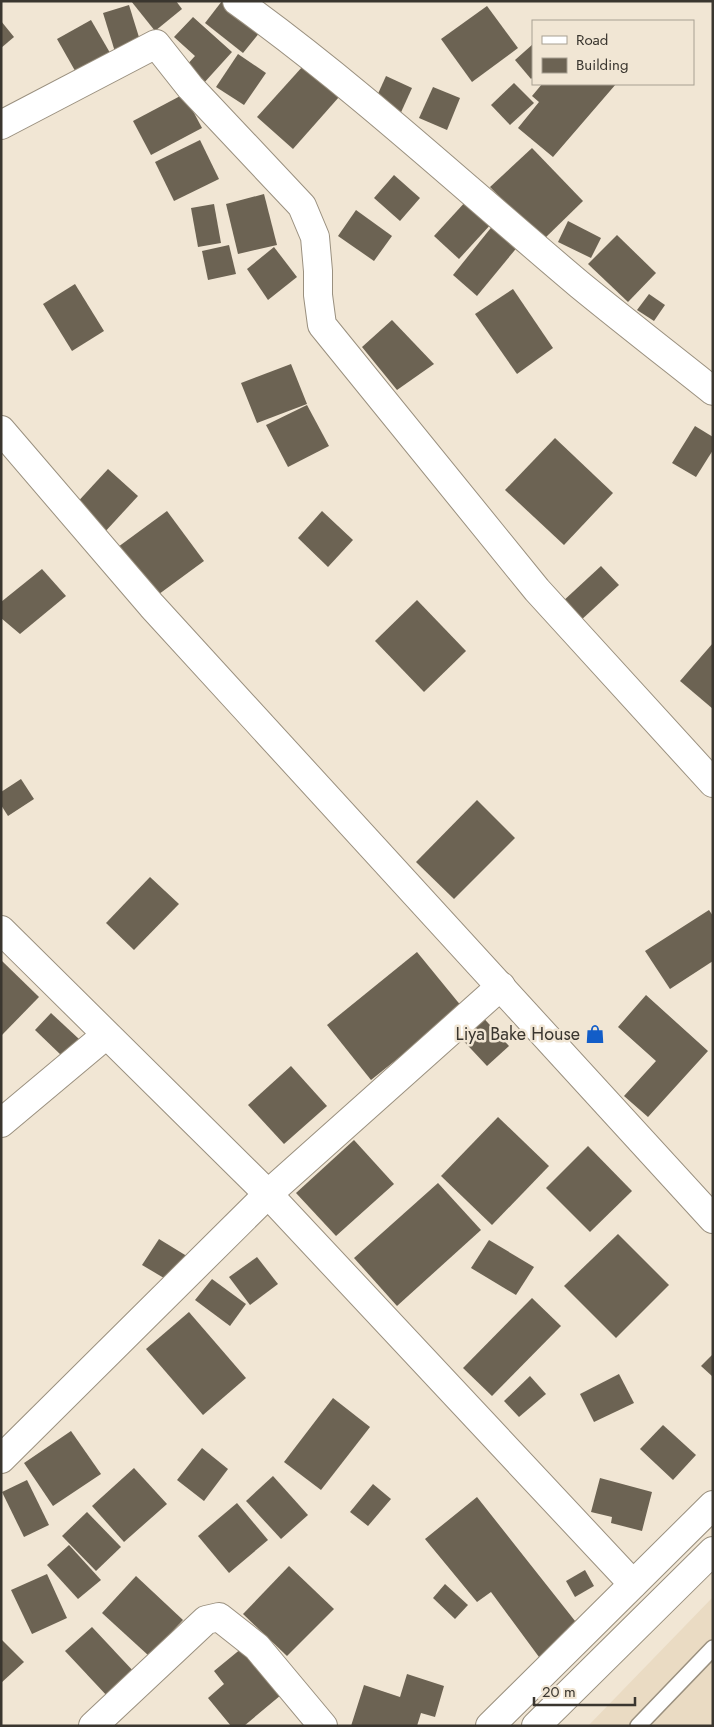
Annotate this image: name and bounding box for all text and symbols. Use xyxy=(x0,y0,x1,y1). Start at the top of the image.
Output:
legend xyxy=(532,20,694,85)
text: Road xyxy=(576,29,608,51)
text: Building xyxy=(576,54,628,76)
place label: Liya Bake House xyxy=(456,1021,580,1047)
shop icon: Liya Bake House xyxy=(584,1023,606,1045)
scale bar xyxy=(534,1674,635,1706)
text: 20 m xyxy=(542,1681,576,1703)

